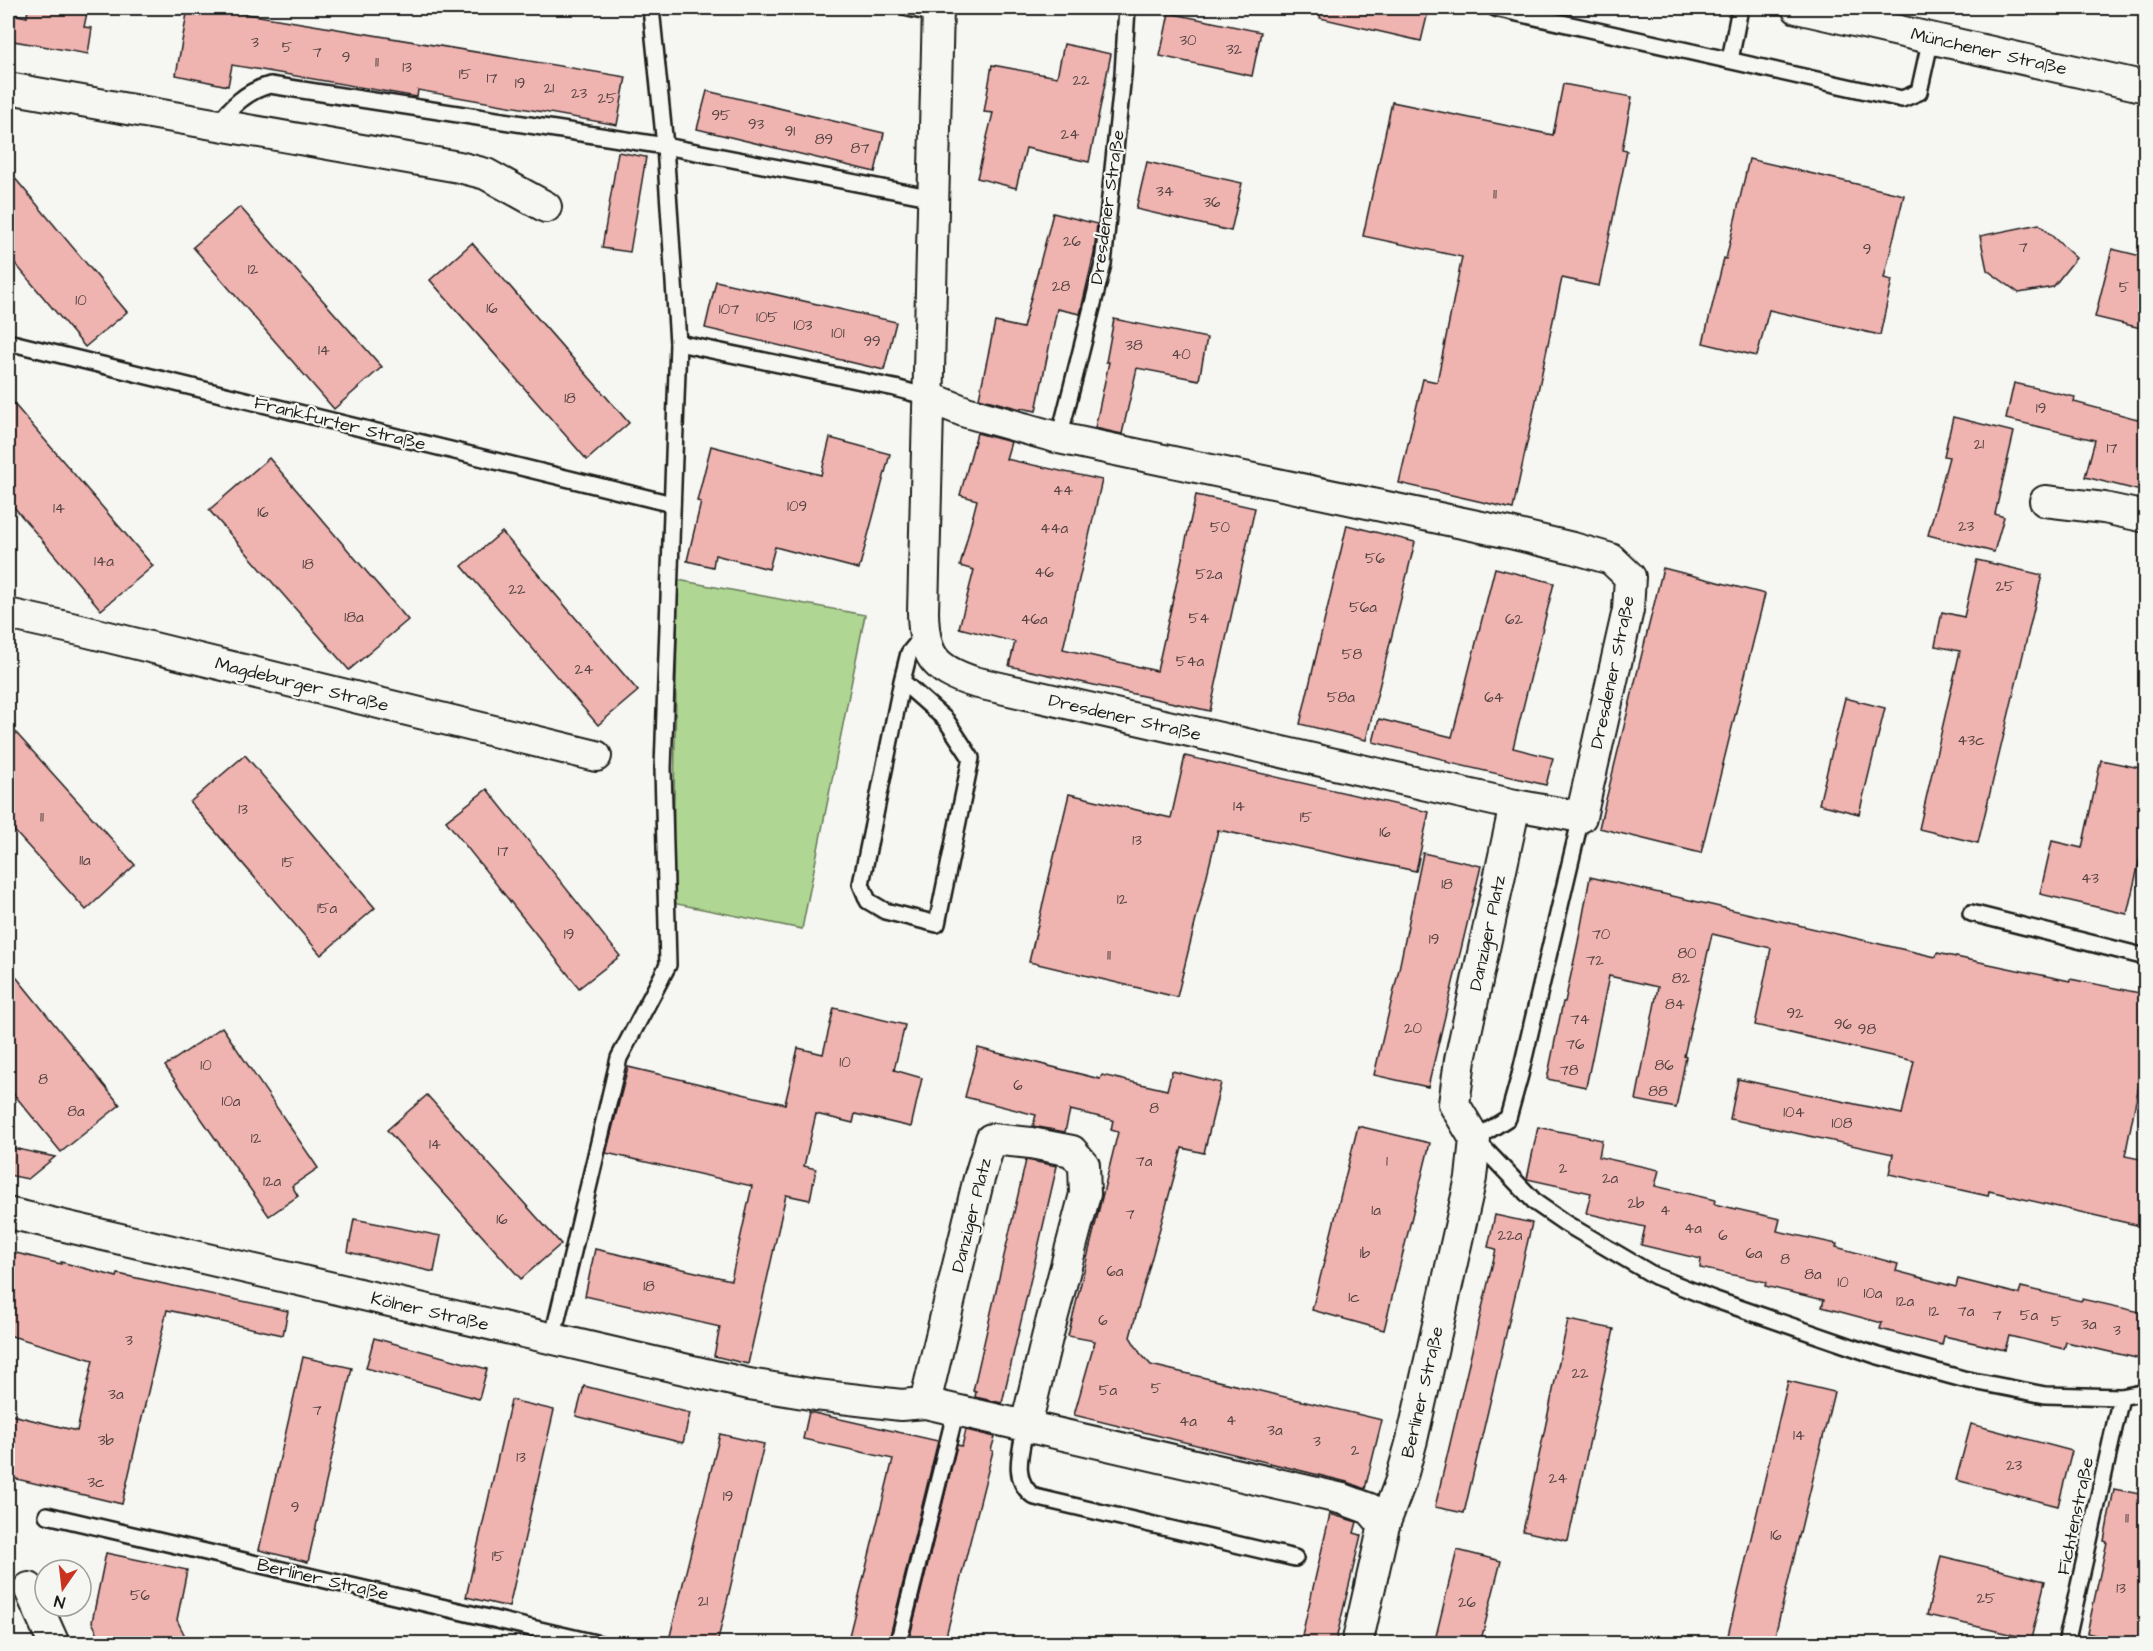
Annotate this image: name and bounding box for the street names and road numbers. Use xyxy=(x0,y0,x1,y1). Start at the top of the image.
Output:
street label: Münchener Straße xyxy=(1908,21,2070,82)
street label: Dresdener Straße xyxy=(1084,128,1131,286)
street label: Frankfurter Straße xyxy=(251,390,429,457)
street label: Dresdener Straße xyxy=(1584,593,1641,751)
street label: Magdeburger Straße xyxy=(212,651,392,719)
street label: Dresdener Straße xyxy=(1046,688,1204,747)
street label: Danziger Platz xyxy=(1463,873,1513,993)
street label: Danziger Platz xyxy=(945,1155,999,1275)
street label: Kölner Straße xyxy=(369,1286,492,1337)
street label: Berliner Straße xyxy=(1395,1324,1450,1460)
street label: Fichtenstraße xyxy=(2051,1455,2100,1577)
street label: Berliner Straße xyxy=(255,1552,391,1607)

